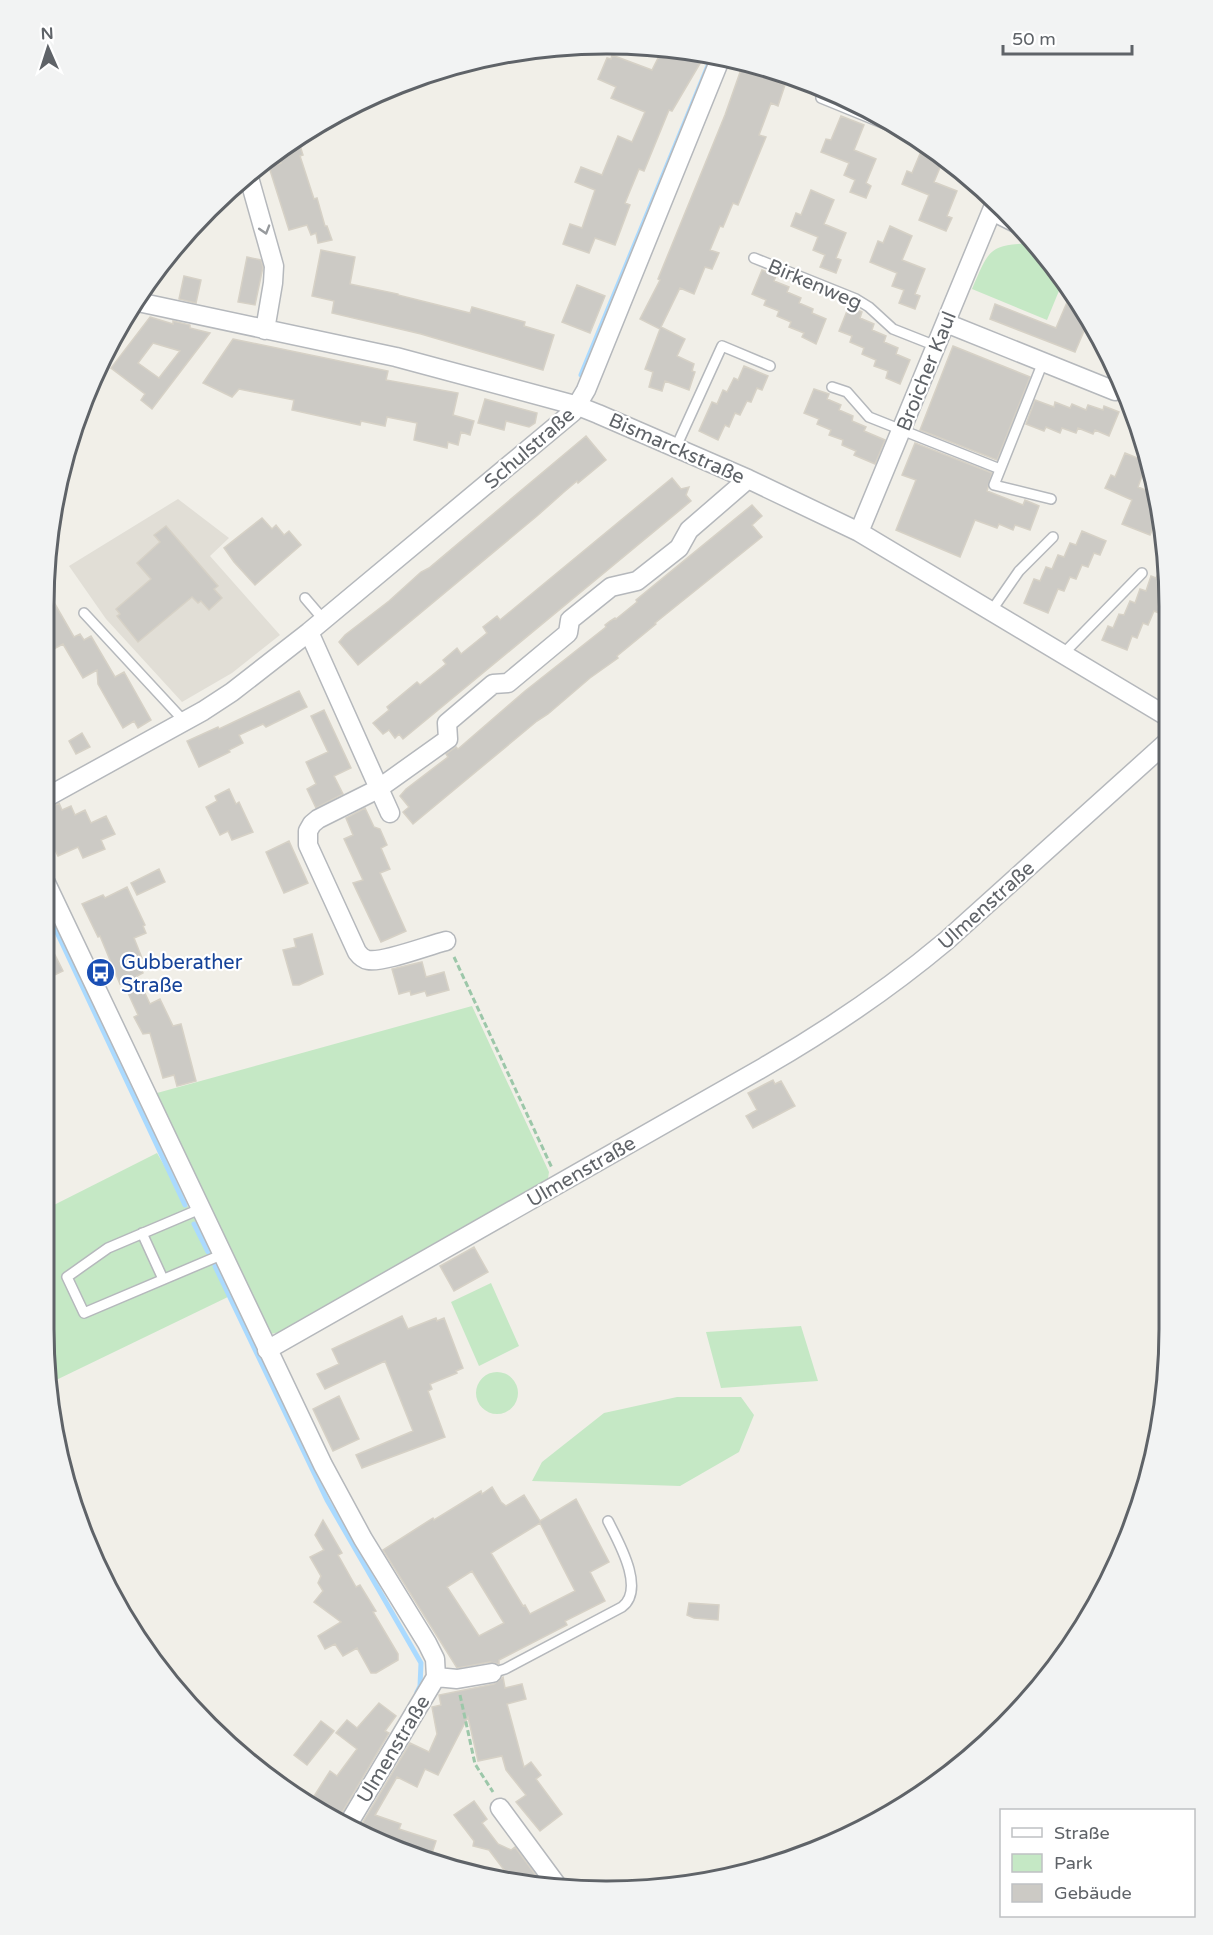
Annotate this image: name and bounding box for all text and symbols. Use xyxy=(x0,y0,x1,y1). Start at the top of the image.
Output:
north arrow xyxy=(18,18,78,78)
scale bar xyxy=(1003,18,1132,56)
text: N xyxy=(40,24,54,44)
text: 50 m xyxy=(1012,28,1056,50)
one-way arrow xyxy=(258,224,270,235)
street label: Birkenweg xyxy=(764,254,865,316)
street label: Broicher Kaul xyxy=(892,308,962,435)
street label: Schulstraße xyxy=(480,403,580,494)
street label: Bismarckstraße xyxy=(605,408,748,490)
street label: Ulmenstraße xyxy=(934,856,1040,955)
place label: Gubberather Straße xyxy=(121,951,243,998)
bus stop icon: Gubberather Straße xyxy=(84,957,116,989)
street label: Ulmenstraße xyxy=(523,1131,640,1213)
street label: Ulmenstraße xyxy=(352,1691,435,1808)
legend xyxy=(1000,1809,1195,1917)
text: Straße xyxy=(1054,1822,1110,1844)
text: Park xyxy=(1054,1852,1093,1874)
text: Gebäude xyxy=(1054,1882,1132,1904)

